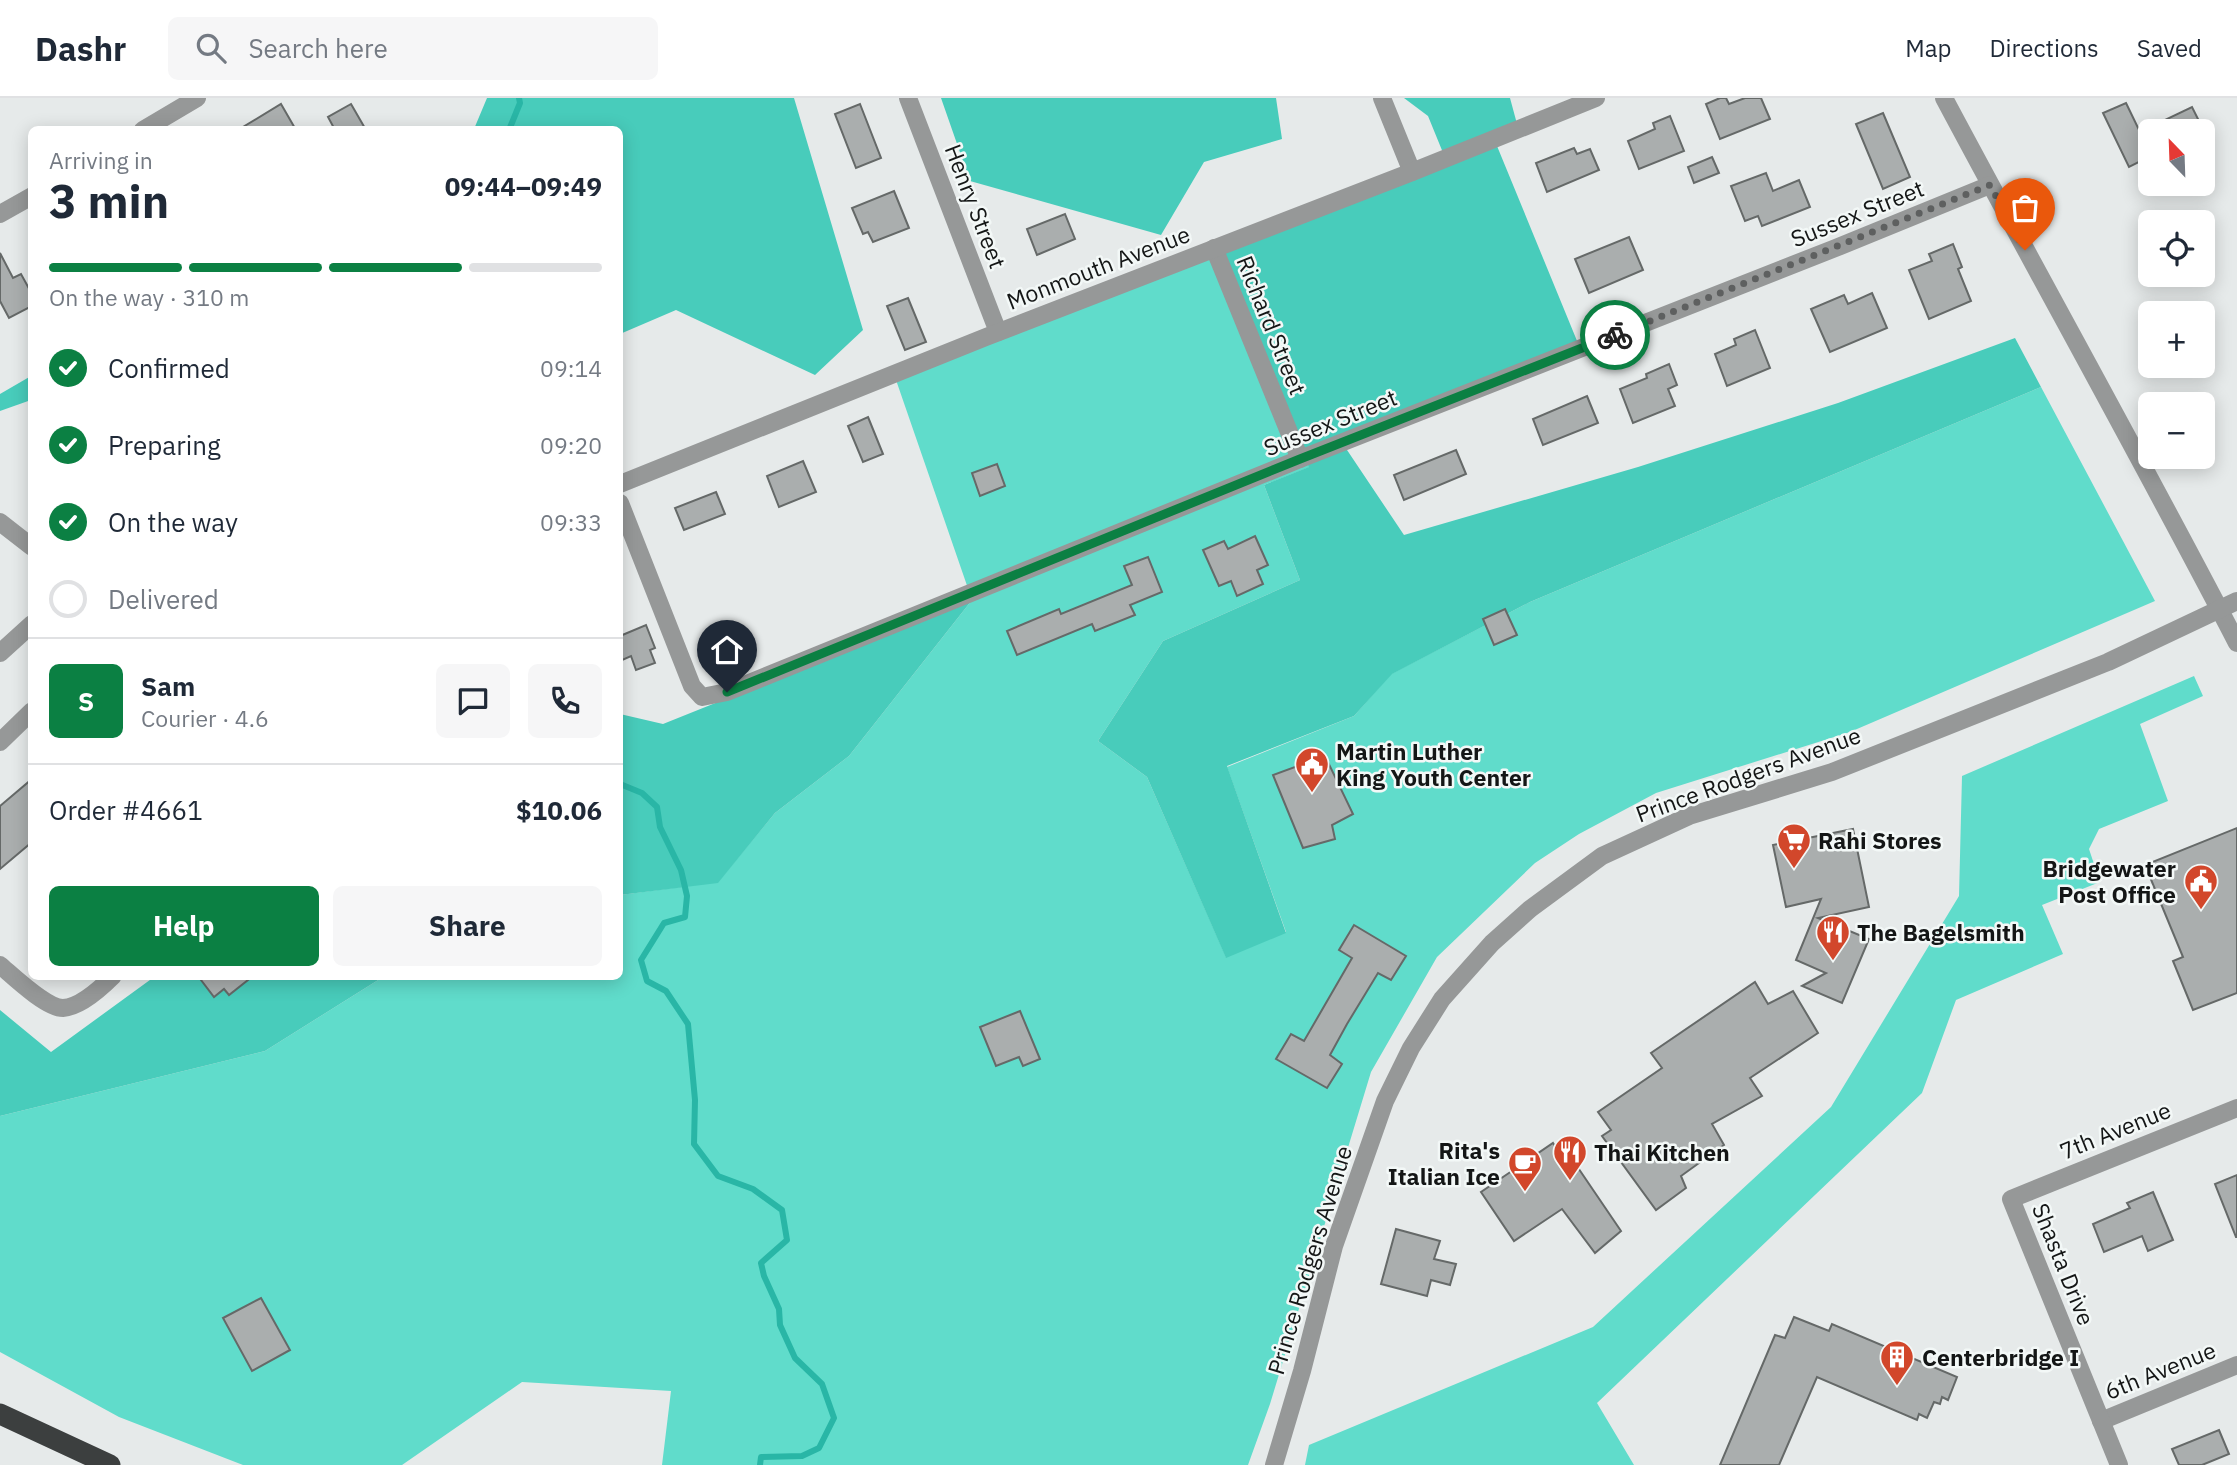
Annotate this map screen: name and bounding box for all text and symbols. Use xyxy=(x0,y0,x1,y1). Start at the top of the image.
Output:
search box xyxy=(168,17,658,80)
text: Dashr xyxy=(35,27,126,70)
icon: search xyxy=(192,29,230,67)
text: Search here xyxy=(248,31,388,65)
text: Map xyxy=(1905,32,1951,64)
text: Directions xyxy=(1989,32,2099,64)
text: Saved xyxy=(2137,32,2202,64)
north arrow xyxy=(2138,119,2216,196)
map controls xyxy=(2138,119,2215,469)
street label: Henry Street xyxy=(939,140,1013,272)
text: Arriving in xyxy=(49,145,153,175)
text: 09:44–09:49 xyxy=(445,169,602,203)
text: 3 min xyxy=(49,171,169,231)
street label: Sussex Street xyxy=(1786,173,1928,253)
pin xyxy=(1995,178,2055,250)
icon: bag xyxy=(2006,189,2044,227)
button: locate xyxy=(2138,210,2215,287)
street label: Monmouth Avenue xyxy=(1002,218,1194,316)
street label: Richard Street xyxy=(1230,251,1314,399)
text: On the way · 310 m xyxy=(49,282,249,312)
courier xyxy=(1580,300,1650,370)
button: + xyxy=(2138,301,2215,378)
icon: bike xyxy=(1596,316,1634,354)
icon: check xyxy=(49,349,87,387)
text: Confirmed xyxy=(108,351,230,385)
text: 09:14 xyxy=(540,353,602,383)
street label: Sussex Street xyxy=(1259,382,1401,462)
button: − xyxy=(2138,392,2215,469)
icon: check xyxy=(49,426,87,464)
text: Preparing xyxy=(108,428,221,462)
text: 09:20 xyxy=(540,430,602,460)
icon: check xyxy=(49,503,87,541)
text: On the way xyxy=(108,505,238,539)
text: 09:33 xyxy=(540,507,602,537)
text: Delivered xyxy=(108,582,219,616)
pin xyxy=(697,620,757,692)
icon: home xyxy=(708,631,746,669)
button: chat xyxy=(436,664,510,738)
button: phone xyxy=(528,664,602,738)
text: Sam xyxy=(141,669,195,703)
text: S xyxy=(78,684,94,718)
text: Courier · 4.6 xyxy=(141,703,269,733)
street label: Prince Rodgers Avenue xyxy=(1631,719,1865,829)
place label: Martin Luther King Youth Center xyxy=(1336,736,1531,792)
public building icon: Martin Luther King Youth Center xyxy=(1293,745,1331,794)
text: Order #4661 xyxy=(49,793,203,827)
text: $10.06 xyxy=(516,793,602,827)
supermarket icon: Rahi Stores xyxy=(1775,821,1813,870)
place label: Rahi Stores xyxy=(1818,825,1942,855)
place label: Bridgewater Post Office xyxy=(2043,853,2176,909)
public building icon: Bridgewater Post Office xyxy=(2182,862,2220,911)
button: Help xyxy=(49,886,319,966)
button: Share xyxy=(333,886,602,966)
restaurant icon: The Bagelsmith xyxy=(1814,913,1852,962)
place label: The Bagelsmith xyxy=(1857,917,2025,947)
street label: 7th Avenue xyxy=(2055,1094,2175,1166)
restaurant icon: Thai Kitchen xyxy=(1551,1133,1589,1182)
place label: Rita's Italian Ice xyxy=(1388,1135,1500,1191)
place label: Thai Kitchen xyxy=(1594,1137,1730,1167)
street label: Prince Rodgers Avenue xyxy=(1260,1142,1358,1378)
cafe icon: Rita's Italian Ice xyxy=(1506,1144,1544,1193)
street label: Shasta Drive xyxy=(2026,1199,2102,1329)
street label: 6th Avenue xyxy=(2100,1334,2220,1406)
building icon: Centerbridge I xyxy=(1878,1338,1916,1387)
place label: Centerbridge I xyxy=(1922,1342,2079,1372)

